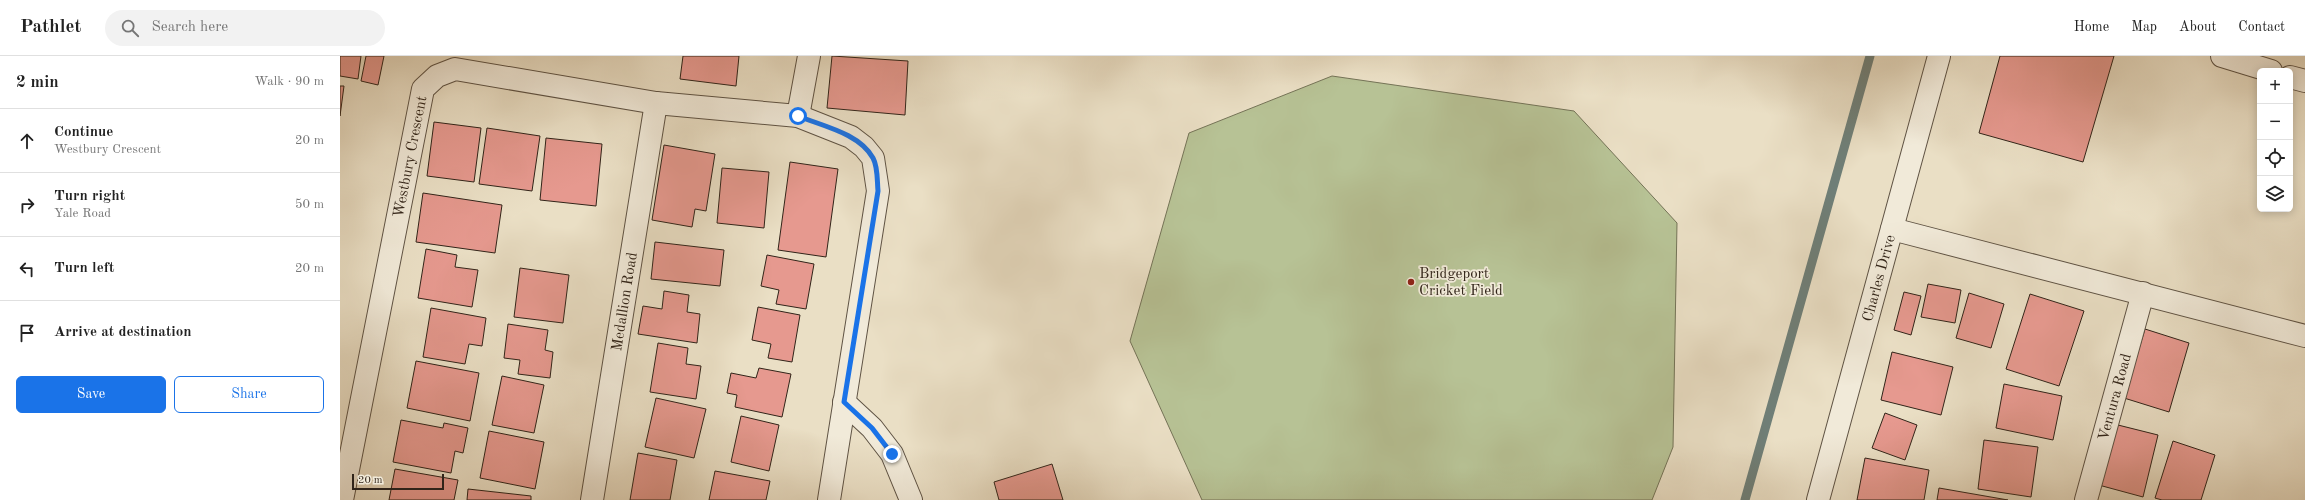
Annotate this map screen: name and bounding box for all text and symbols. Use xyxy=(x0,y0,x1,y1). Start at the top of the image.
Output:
search box xyxy=(105,10,385,46)
icon: search xyxy=(119,17,141,39)
text: Pathlet xyxy=(20,18,81,37)
text: Search here xyxy=(151,20,228,35)
text: Home xyxy=(2074,20,2109,34)
text: Map xyxy=(2131,20,2157,34)
text: About xyxy=(2179,20,2216,34)
text: Contact xyxy=(2238,20,2285,34)
map controls xyxy=(2257,68,2293,212)
button: + xyxy=(2257,68,2293,104)
text: 2 min xyxy=(16,74,59,91)
text: Walk · 90 m xyxy=(255,75,324,88)
street label: Westbury Crescent xyxy=(392,95,430,219)
button: − xyxy=(2257,104,2293,140)
route start xyxy=(789,107,807,125)
text: Continue xyxy=(54,125,113,140)
icon: ahead xyxy=(16,130,38,152)
text: 20 m xyxy=(295,134,324,147)
button: locate xyxy=(2257,140,2293,176)
text: Westbury Crescent xyxy=(54,143,161,156)
button: layers xyxy=(2257,176,2293,212)
text: Turn right xyxy=(54,189,125,204)
icon: right xyxy=(16,194,38,216)
text: 50 m xyxy=(295,198,324,211)
text: Yale Road xyxy=(54,207,111,220)
street label: Charles Drive xyxy=(1861,233,1899,324)
street label: Medallion Road xyxy=(610,251,641,352)
icon: left xyxy=(16,258,38,280)
text: Turn left xyxy=(54,261,114,276)
text: 20 m xyxy=(295,262,324,275)
place label: Bridgeport Cricket Field xyxy=(1419,267,1503,299)
marker: Bridgeport Cricket Field xyxy=(1406,277,1416,287)
icon: arrive xyxy=(16,322,38,344)
text: Arrive at destination xyxy=(54,325,192,340)
street label: Ventura Road xyxy=(2097,352,2135,442)
button: Save xyxy=(16,376,166,413)
button: Share xyxy=(174,376,324,413)
route end xyxy=(883,445,901,463)
scale bar xyxy=(352,472,444,491)
text: 20 m xyxy=(358,475,383,486)

